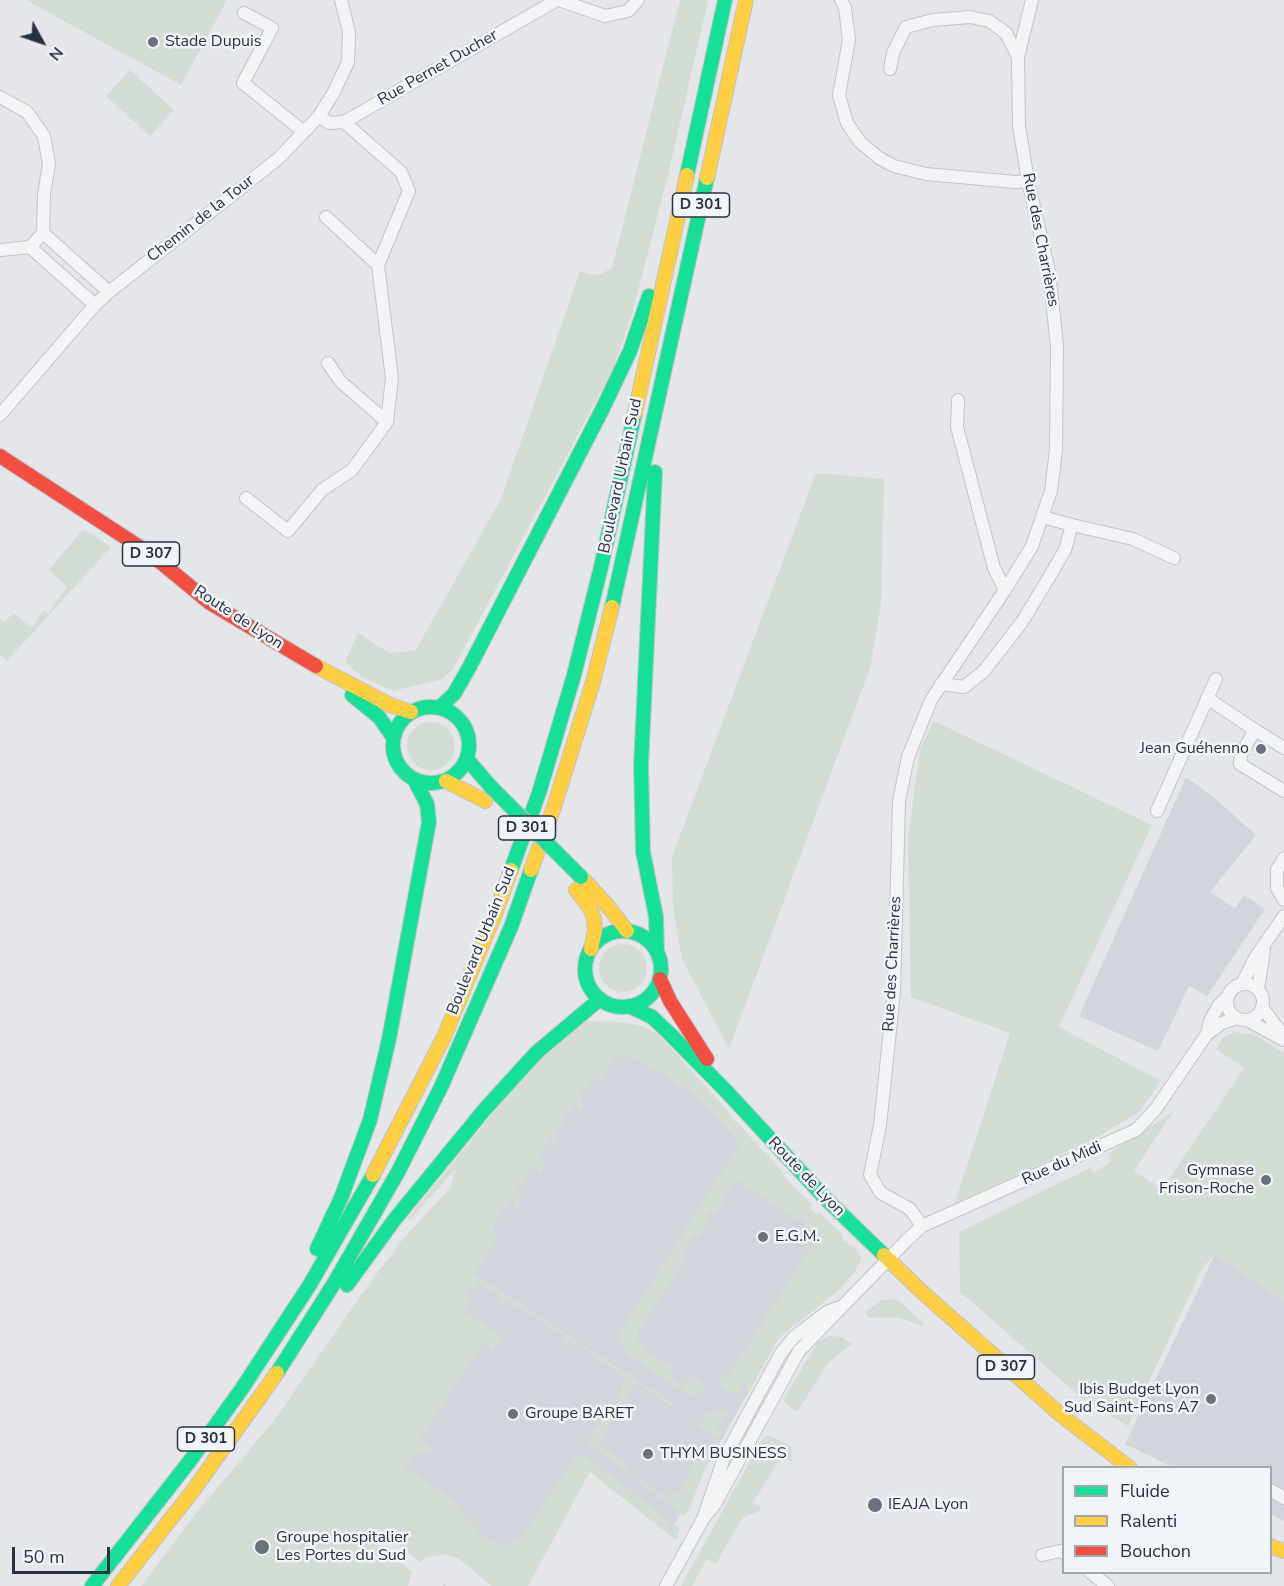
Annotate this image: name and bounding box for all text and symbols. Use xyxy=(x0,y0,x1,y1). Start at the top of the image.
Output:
north arrow xyxy=(12,12,72,72)
street label: Rue Pernet Ducher xyxy=(375,26,501,110)
place label: Stade Dupuis xyxy=(165,32,261,52)
marker: Stade Dupuis xyxy=(146,35,160,49)
text: N xyxy=(44,42,68,65)
street label: Chemin de la Tour xyxy=(144,171,258,267)
street label: Rue des Charrières xyxy=(1018,172,1062,308)
road number: D 301 xyxy=(672,193,730,217)
street label: Boulevard Urbain Sud xyxy=(595,397,647,555)
road number: D 307 xyxy=(122,542,180,566)
street label: Route de Lyon xyxy=(190,582,286,654)
place label: Jean Guéhenno xyxy=(1140,739,1249,759)
marker: Jean Guéhenno xyxy=(1254,742,1268,756)
road number: D 301 xyxy=(498,816,556,840)
street label: Boulevard Urbain Sud xyxy=(444,864,520,1018)
street label: Rue des Charrières xyxy=(880,896,906,1032)
street label: Route de Lyon xyxy=(763,1133,849,1221)
street label: Rue du Midi xyxy=(1019,1138,1105,1190)
place label: Gymnase Frison-Roche xyxy=(1159,1161,1254,1199)
marker: Gymnase Frison-Roche xyxy=(1259,1173,1273,1187)
place label: E.G.M. xyxy=(775,1227,820,1247)
marker: E.G.M. xyxy=(756,1230,770,1244)
road number: D 307 xyxy=(978,1355,1034,1379)
place label: Ibis Budget Lyon Sud Saint-Fons A7 xyxy=(1064,1380,1199,1418)
marker: Ibis Budget Lyon Sud Saint-Fons A7 xyxy=(1204,1392,1218,1406)
place label: Groupe BARET xyxy=(525,1404,634,1424)
marker: Groupe BARET xyxy=(506,1407,520,1421)
road number: D 301 xyxy=(178,1427,234,1451)
place label: THYM BUSINESS xyxy=(660,1444,786,1464)
marker: THYM BUSINESS xyxy=(641,1447,655,1461)
legend xyxy=(1062,1466,1272,1574)
text: Fluide xyxy=(1120,1479,1170,1503)
place label: IEAJA Lyon xyxy=(888,1495,968,1515)
marker: IEAJA Lyon xyxy=(866,1496,884,1514)
text: Ralenti xyxy=(1120,1509,1177,1533)
place label: Groupe hospitalier Les Portes du Sud xyxy=(276,1528,409,1566)
scale bar xyxy=(15,1535,112,1573)
marker: Groupe hospitalier Les Portes du Sud xyxy=(253,1538,271,1556)
text: Bouchon xyxy=(1120,1539,1191,1563)
text: 50 m xyxy=(23,1545,65,1569)

